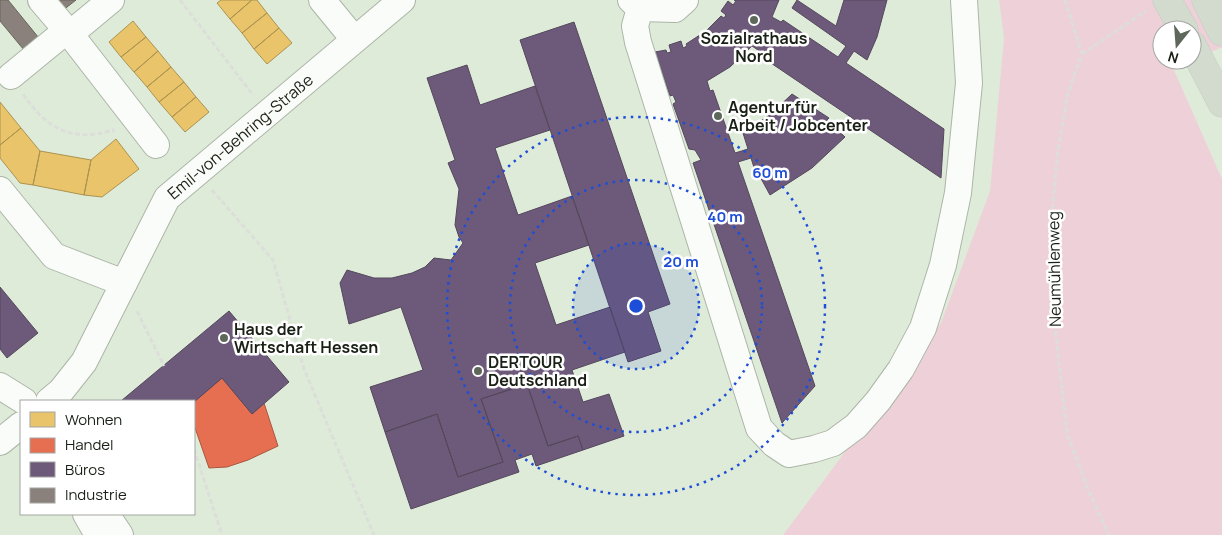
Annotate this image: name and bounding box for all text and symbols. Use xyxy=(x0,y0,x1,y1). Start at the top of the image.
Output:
marker: Sozialrathaus Nord xyxy=(748,14,760,26)
north arrow xyxy=(1152,20,1202,70)
place label: Sozialrathaus Nord xyxy=(700,27,808,67)
text: N xyxy=(1165,47,1181,68)
street label: Emil-von-Behring-Straße xyxy=(163,69,318,204)
place label: Agentur für Arbeit / Jobcenter xyxy=(728,96,868,136)
marker: Agentur für Arbeit / Jobcenter xyxy=(712,110,724,122)
text: 60 m xyxy=(752,162,788,183)
text: 40 m xyxy=(707,206,743,227)
street label: Neumühlenweg xyxy=(1042,211,1066,327)
text: 20 m xyxy=(663,251,699,272)
centre of rings xyxy=(627,297,645,315)
place label: Haus der Wirtschaft Hessen xyxy=(234,318,378,358)
marker: Haus der Wirtschaft Hessen xyxy=(218,332,230,344)
place label: DERTOUR Deutschland xyxy=(488,351,587,391)
marker: DERTOUR Deutschland xyxy=(472,365,484,377)
legend xyxy=(20,400,195,515)
text: Wohnen xyxy=(65,409,122,430)
text: Handel xyxy=(65,434,114,455)
text: Büros xyxy=(65,459,105,480)
text: Industrie xyxy=(65,484,127,505)

